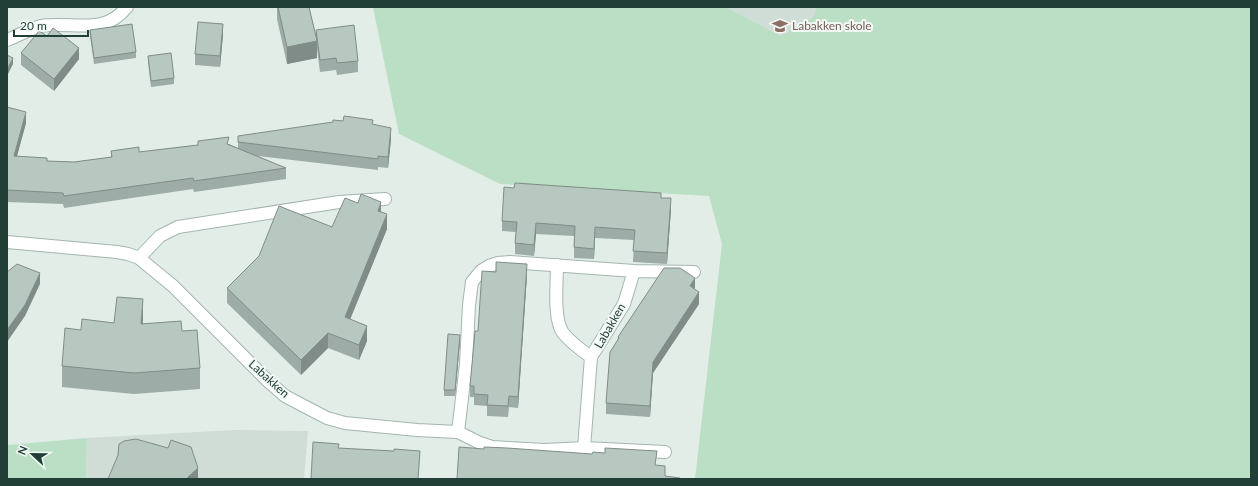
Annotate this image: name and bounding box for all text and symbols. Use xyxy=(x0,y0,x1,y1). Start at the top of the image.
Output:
scale bar xyxy=(14,12,88,38)
school or university icon: Labakken skole xyxy=(771,17,789,35)
text: 20 m xyxy=(20,18,47,33)
place label: Labakken skole xyxy=(792,18,872,33)
street label: Labakken xyxy=(591,300,628,351)
street label: Labakken xyxy=(246,356,293,401)
north arrow xyxy=(12,434,52,474)
text: N xyxy=(15,444,30,456)

